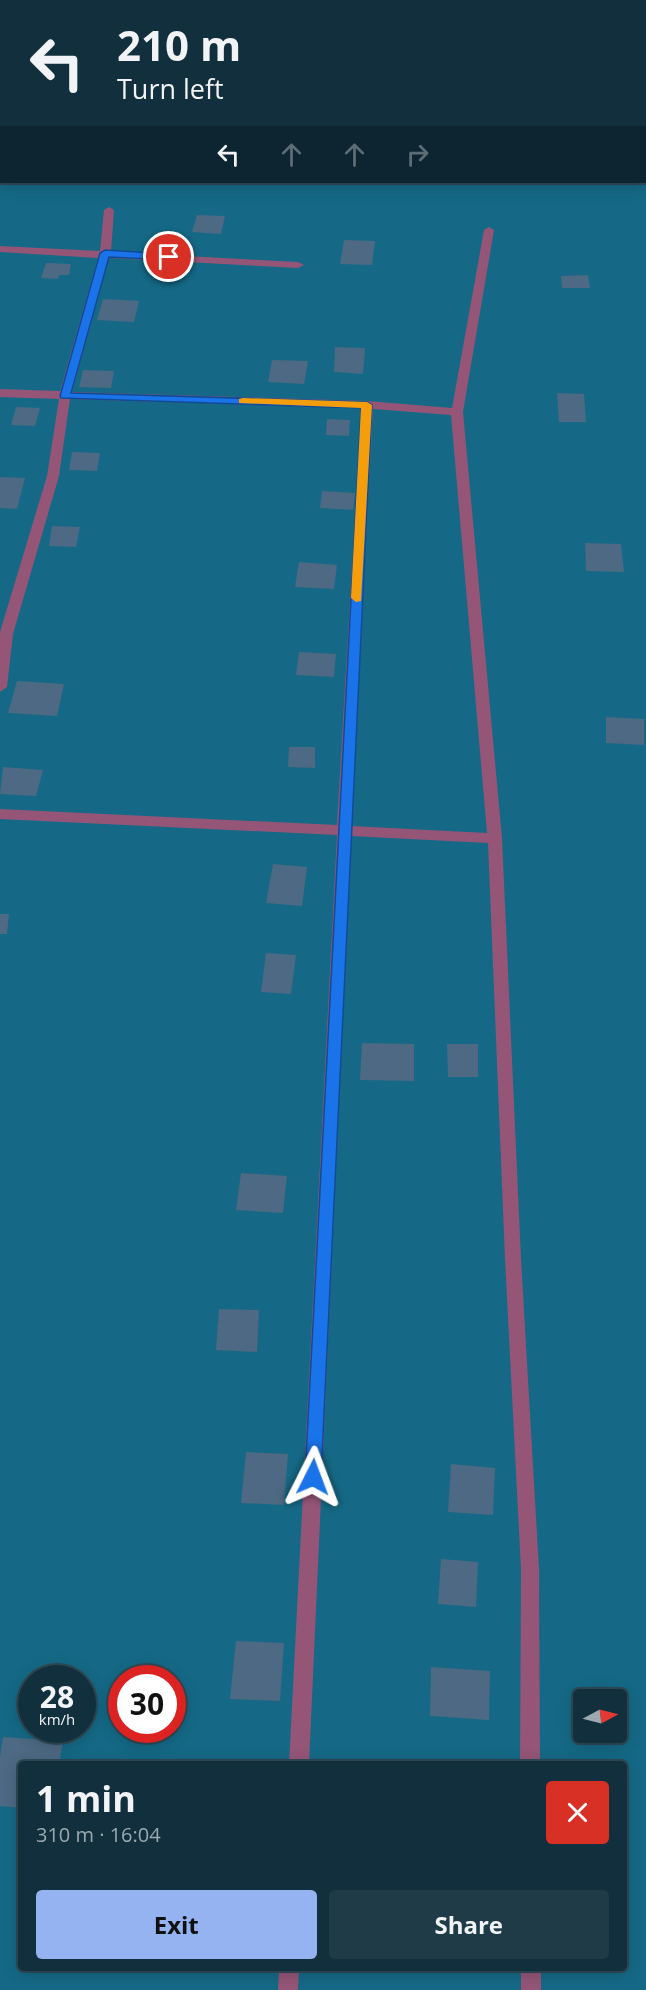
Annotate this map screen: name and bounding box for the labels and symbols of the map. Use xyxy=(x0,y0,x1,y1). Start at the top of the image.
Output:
pin xyxy=(143,231,194,282)
position arrow xyxy=(281,1445,345,1509)
speed limit sign: 30 xyxy=(108,1665,186,1743)
north arrow xyxy=(573,1689,627,1743)

